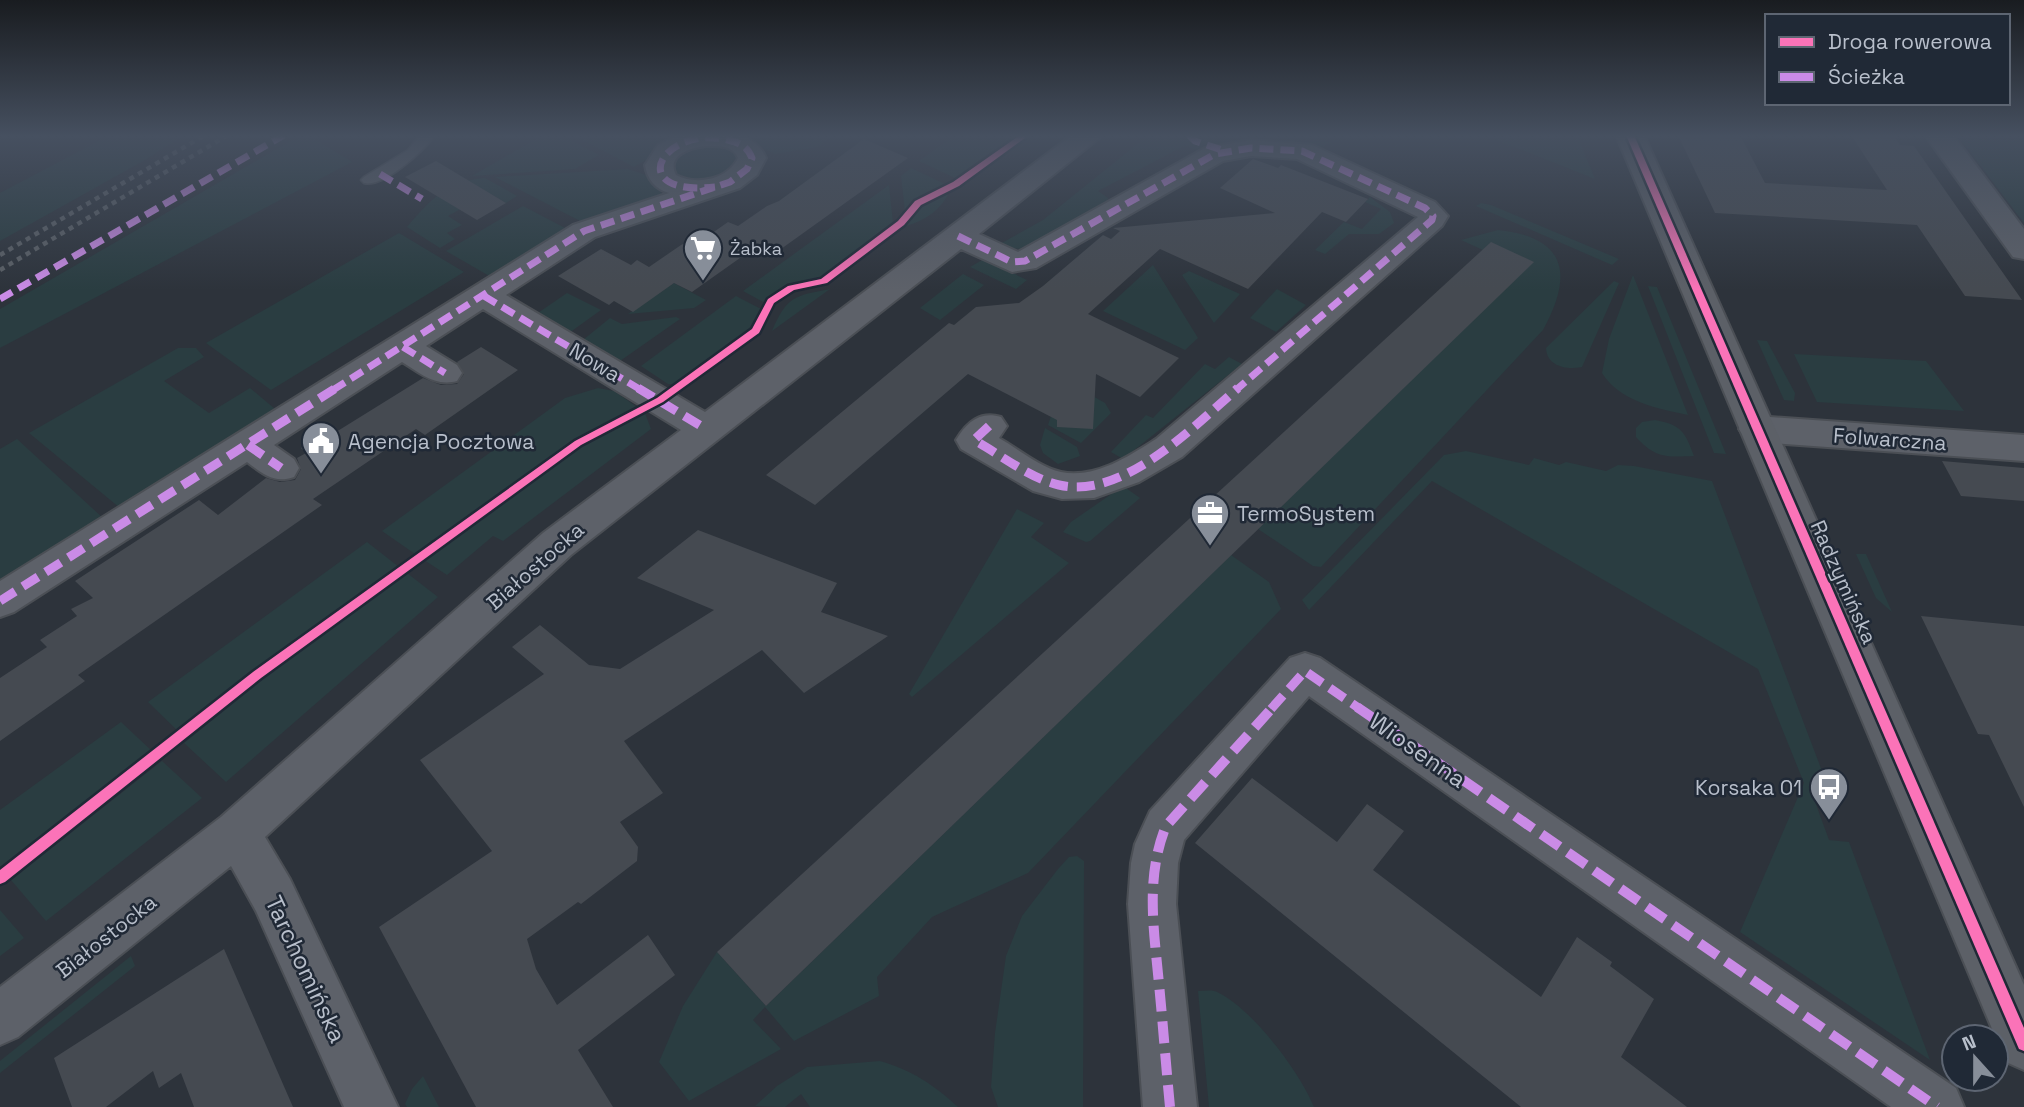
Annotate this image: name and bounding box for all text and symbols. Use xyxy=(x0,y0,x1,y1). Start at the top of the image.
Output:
legend xyxy=(1765,14,2010,105)
text: Droga rowerowa xyxy=(1828,28,1992,55)
text: Ścieżka xyxy=(1828,63,1905,90)
supermarket icon: Żabka xyxy=(682,227,724,282)
place label: Żabka xyxy=(730,237,782,260)
street label: Nowa xyxy=(564,336,626,388)
public building icon: Agencja Pocztowa xyxy=(300,420,342,475)
street label: Folwarczna xyxy=(1832,422,1948,456)
place label: Agencja Pocztowa xyxy=(348,428,534,455)
office icon: TermoSystem xyxy=(1189,492,1231,547)
place label: TermoSystem xyxy=(1237,500,1375,527)
street label: Białostocka xyxy=(481,516,589,616)
street label: Radzymińska xyxy=(1805,516,1883,648)
street label: Wiosenna xyxy=(1363,705,1473,795)
bus stop icon: Korsaka 01 xyxy=(1808,766,1850,821)
place label: Korsaka 01 xyxy=(1695,774,1802,801)
street label: Białostocka xyxy=(50,888,162,984)
street label: Tarchomińska xyxy=(258,891,354,1048)
north arrow xyxy=(1940,1023,2010,1093)
text: N xyxy=(1959,1029,1980,1057)

